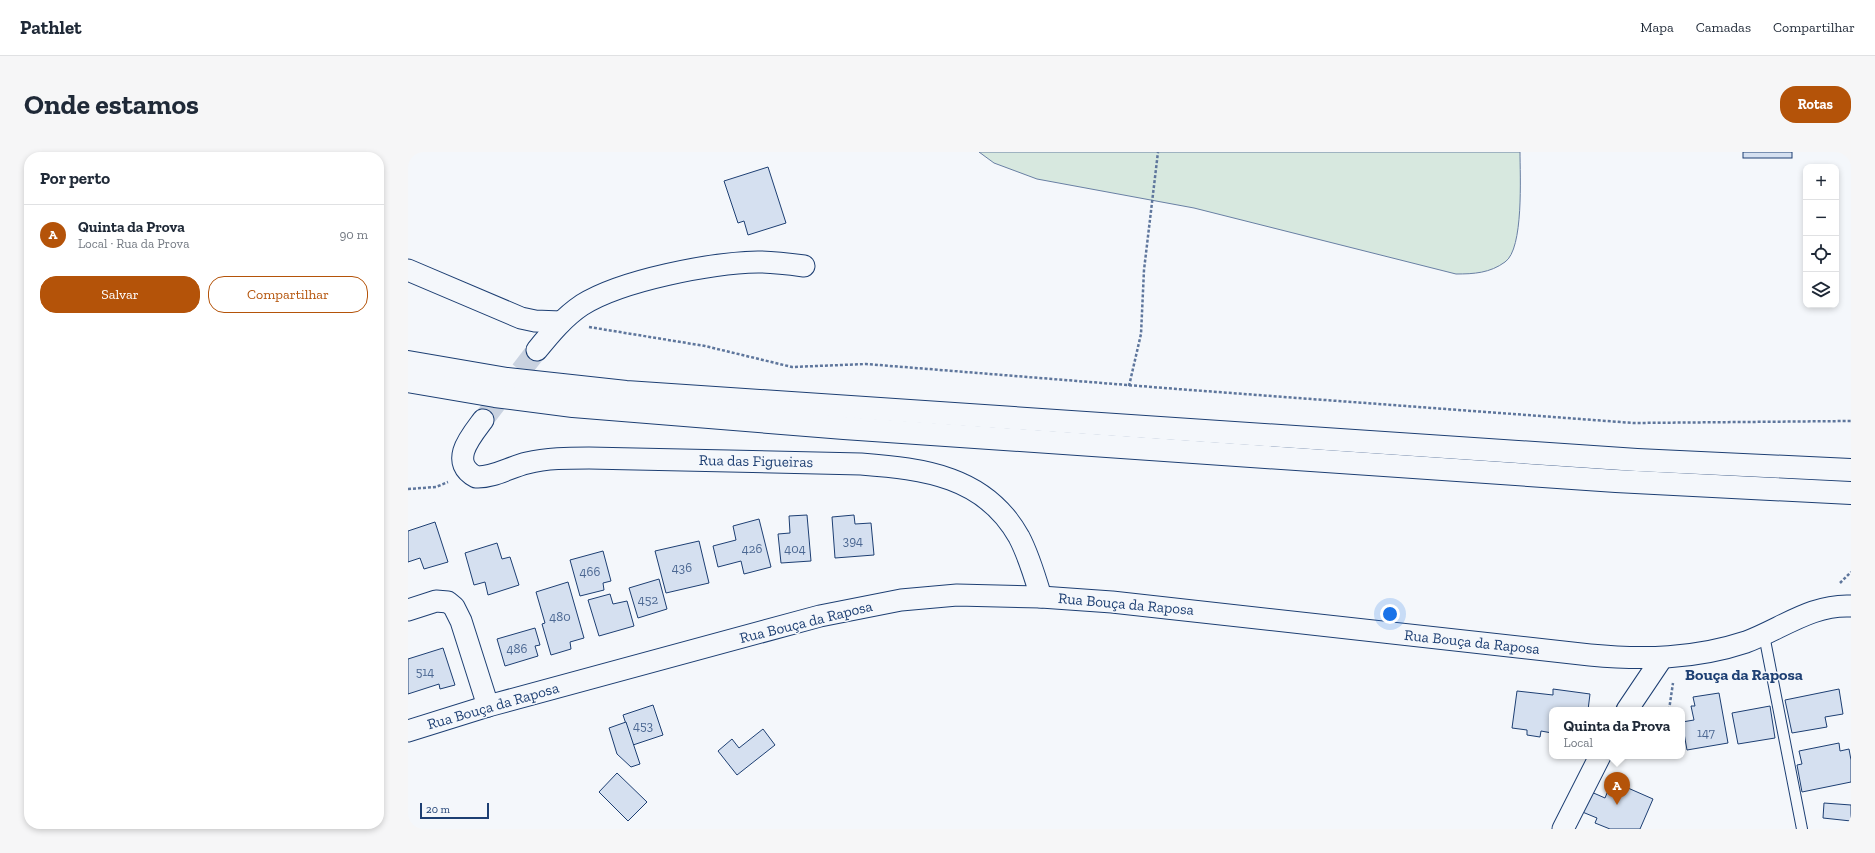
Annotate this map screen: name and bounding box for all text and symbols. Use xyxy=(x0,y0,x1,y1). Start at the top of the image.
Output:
text: Pathlet xyxy=(20,16,82,39)
text: Mapa xyxy=(1640,19,1674,36)
text: Camadas xyxy=(1696,19,1751,36)
text: Compartilhar xyxy=(1773,19,1855,36)
button: Rotas xyxy=(1780,86,1851,123)
text: Onde estamos xyxy=(24,88,199,121)
map controls xyxy=(1803,164,1839,308)
button: + xyxy=(1803,164,1839,200)
text: Por perto xyxy=(40,168,110,188)
button: − xyxy=(1803,200,1839,236)
text: Quinta da Prova xyxy=(78,218,185,236)
text: A xyxy=(49,227,57,242)
text: 90 m xyxy=(339,227,368,242)
text: Local · Rua da Prova xyxy=(78,236,189,251)
button: locate xyxy=(1803,236,1839,272)
button: layers xyxy=(1803,272,1839,308)
button: Salvar xyxy=(40,276,200,313)
button: Compartilhar xyxy=(208,276,368,313)
street label: Rua das Figueiras xyxy=(699,451,813,471)
house number: 394 xyxy=(843,533,863,548)
house number: 426 xyxy=(742,541,762,556)
house number: 404 xyxy=(784,541,806,556)
house number: 436 xyxy=(672,560,692,575)
house number: 466 xyxy=(580,564,600,579)
street label: Rua Bouça da Raposa xyxy=(1057,589,1195,619)
house number: 452 xyxy=(638,592,658,607)
street label: Rua Bouça da Raposa xyxy=(738,597,874,647)
your location xyxy=(1380,604,1400,624)
house number: 480 xyxy=(549,609,571,624)
street label: Rua Bouça da Raposa xyxy=(1403,626,1541,658)
house number: 486 xyxy=(507,641,528,656)
house number: 514 xyxy=(416,664,434,679)
district label: Bouça da Raposa xyxy=(1685,665,1803,684)
street label: Rua Bouça da Raposa xyxy=(425,679,561,733)
popup xyxy=(1549,707,1685,759)
text: Quinta da Prova xyxy=(1564,717,1670,735)
house number: 453 xyxy=(633,718,653,733)
house number: 147 xyxy=(1697,725,1715,740)
text: Local xyxy=(1564,735,1593,750)
pin: A xyxy=(1604,772,1630,805)
scale bar xyxy=(420,801,489,820)
text: 20 m xyxy=(426,803,450,816)

